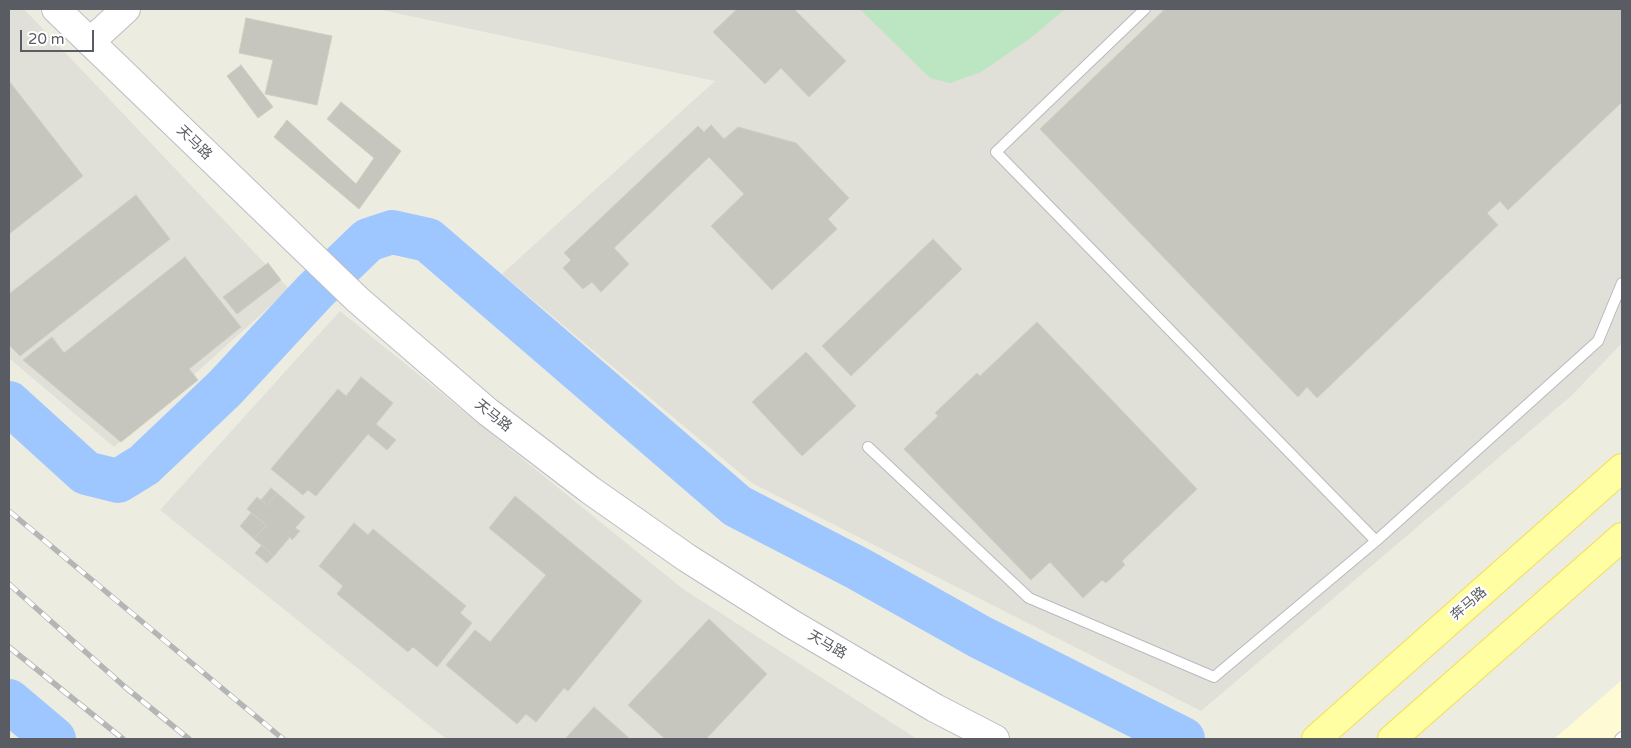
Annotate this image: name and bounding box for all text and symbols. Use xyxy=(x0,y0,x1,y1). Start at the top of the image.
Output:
scale bar xyxy=(22,20,96,52)
text: 20 m xyxy=(28,30,65,48)
street label: 天马路 xyxy=(173,122,215,164)
street label: 天马路 xyxy=(471,396,515,436)
street label: 奔马路 xyxy=(1448,584,1490,624)
street label: 天马路 xyxy=(805,627,849,663)

